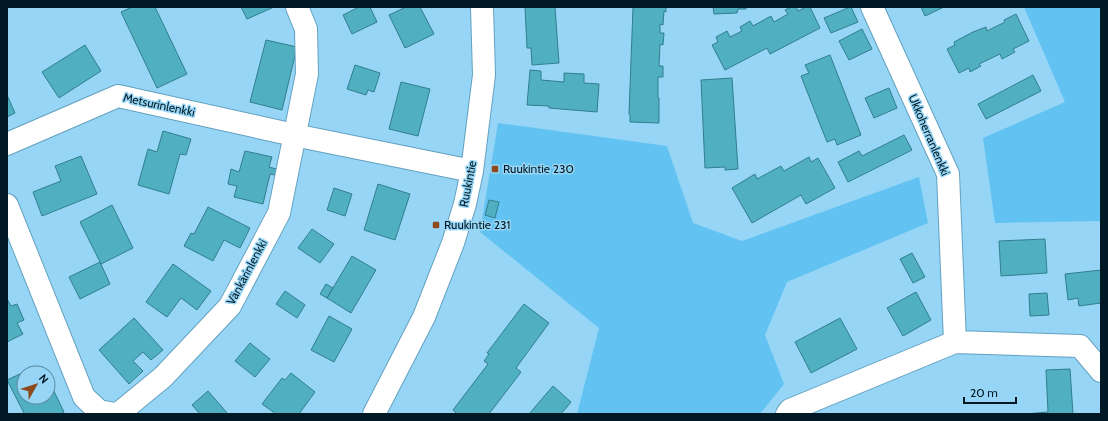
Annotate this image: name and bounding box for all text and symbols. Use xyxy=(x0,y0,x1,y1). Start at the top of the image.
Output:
street label: Metsurinlenkki xyxy=(122,90,196,119)
street label: Ukkoherranlenkki xyxy=(906,92,953,178)
street label: Ruukintie xyxy=(456,159,479,208)
place label: Ruukintie 230 xyxy=(503,161,574,176)
marker: Ruukintie 230 xyxy=(490,164,500,174)
place label: Ruukintie 231 xyxy=(444,217,510,232)
marker: Ruukintie 231 xyxy=(431,220,441,230)
street label: Vänkärinlenkki xyxy=(223,236,270,307)
north arrow xyxy=(16,365,56,405)
text: N xyxy=(36,371,52,386)
scale bar xyxy=(964,379,1016,405)
text: 20 m xyxy=(970,385,998,400)

